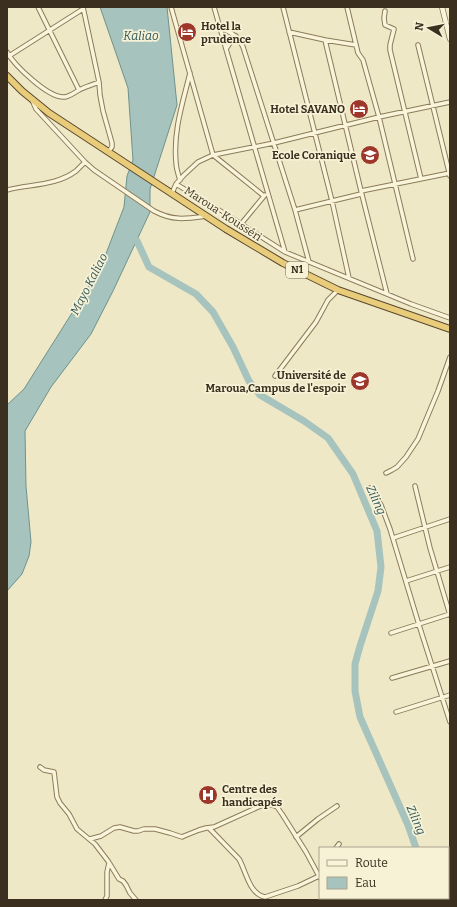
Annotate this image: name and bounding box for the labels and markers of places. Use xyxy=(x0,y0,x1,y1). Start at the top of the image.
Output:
place label: Hotel la prudence xyxy=(201,20,251,46)
hotel icon: Hotel la prudence xyxy=(176,21,198,43)
hotel icon: Hotel SAVANO xyxy=(348,98,370,120)
place label: Hotel SAVANO xyxy=(270,103,345,116)
school or university icon: Ecole Coranique xyxy=(359,144,381,166)
place label: Ecole Coranique xyxy=(272,149,356,162)
place label: Université de Maroua,Campus de l'espoir xyxy=(206,369,347,395)
school or university icon: Université de Maroua,Campus de l'espoir xyxy=(349,370,371,392)
place label: Centre des handicapés xyxy=(222,783,283,809)
hospital icon: Centre des handicapés xyxy=(197,784,219,806)

